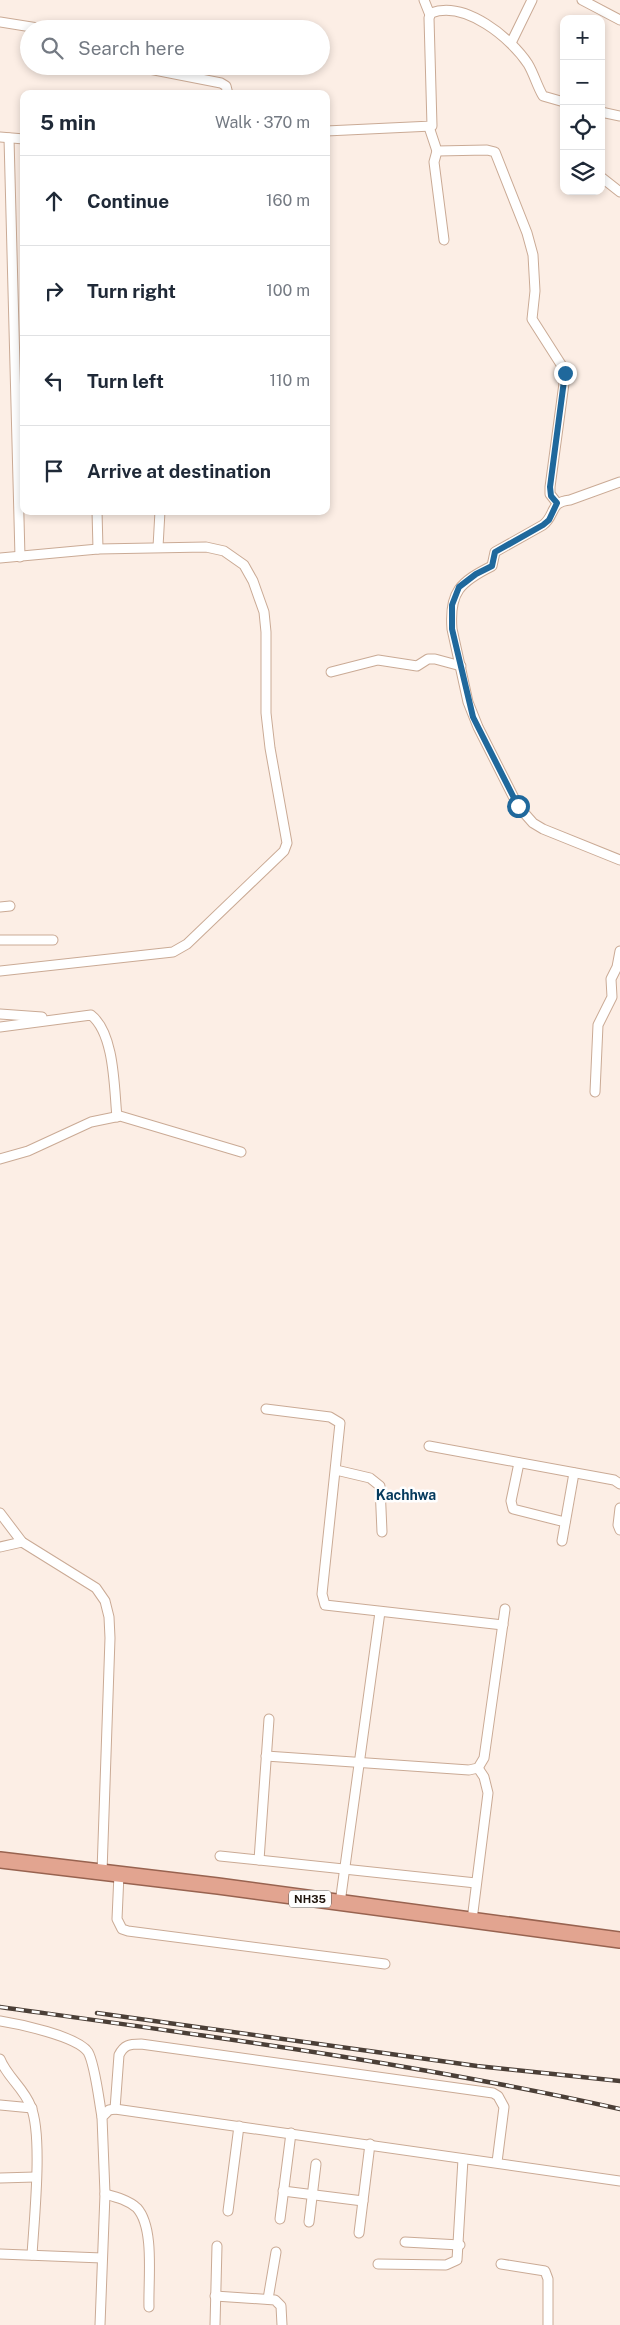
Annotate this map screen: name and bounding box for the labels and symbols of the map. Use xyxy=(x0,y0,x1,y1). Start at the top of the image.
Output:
route end xyxy=(554,362,577,385)
route start xyxy=(507,795,530,818)
district label: Kachhwa xyxy=(376,1487,436,1503)
road number: NH35 xyxy=(289,1890,331,1908)

